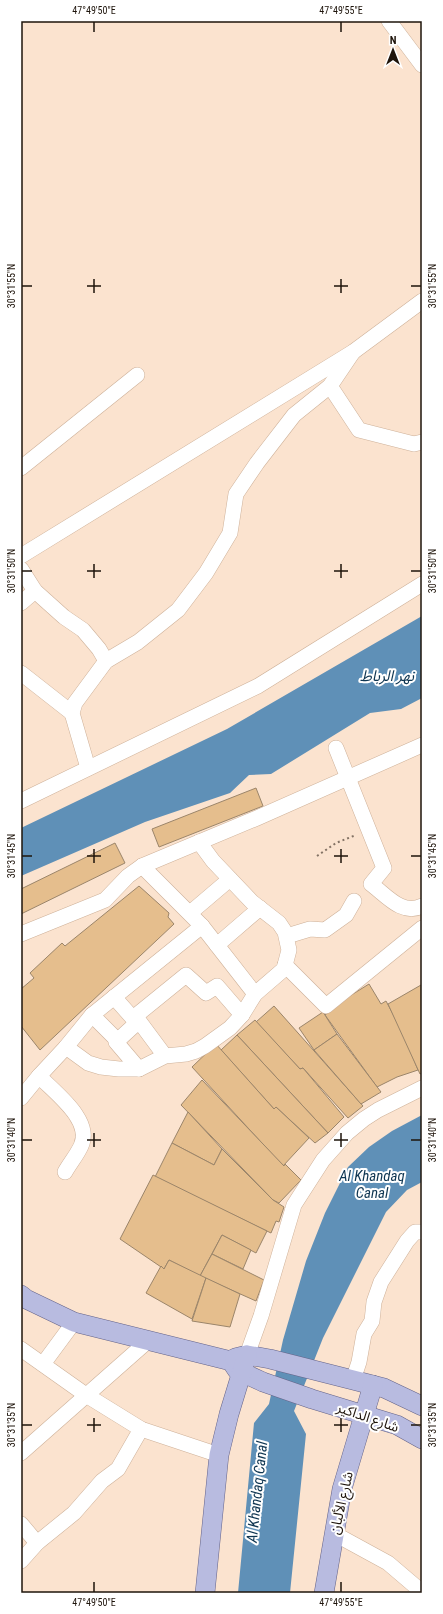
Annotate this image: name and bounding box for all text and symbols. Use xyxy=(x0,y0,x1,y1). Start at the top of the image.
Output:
text: 47°49'50"E xyxy=(72,5,116,16)
text: 47°49'55"E xyxy=(319,5,363,16)
north arrow xyxy=(373,30,413,70)
text: N xyxy=(390,34,397,47)
text: 30°31'55"N xyxy=(6,264,17,308)
text: 30°31'55"N xyxy=(427,264,438,308)
text: 30°31'50"N xyxy=(6,549,17,593)
text: 30°31'50"N xyxy=(427,549,438,593)
water label: نهر الرباط xyxy=(360,667,416,685)
text: 30°31'45"N xyxy=(6,834,17,878)
text: 30°31'45"N xyxy=(427,834,438,878)
text: 30°31'40"N xyxy=(6,1118,17,1162)
text: 30°31'40"N xyxy=(427,1118,438,1162)
water label: Al Khandaq Canal xyxy=(338,1167,405,1202)
street label: شارع الداكير xyxy=(333,1399,401,1438)
text: 30°31'35"N xyxy=(6,1403,17,1447)
text: 30°31'35"N xyxy=(427,1403,438,1447)
water label: Al Khandaq Canal xyxy=(243,1440,271,1544)
street label: شارع الألبان xyxy=(326,1470,359,1537)
text: 47°49'50"E xyxy=(72,1597,116,1608)
text: 47°49'55"E xyxy=(319,1597,363,1608)

